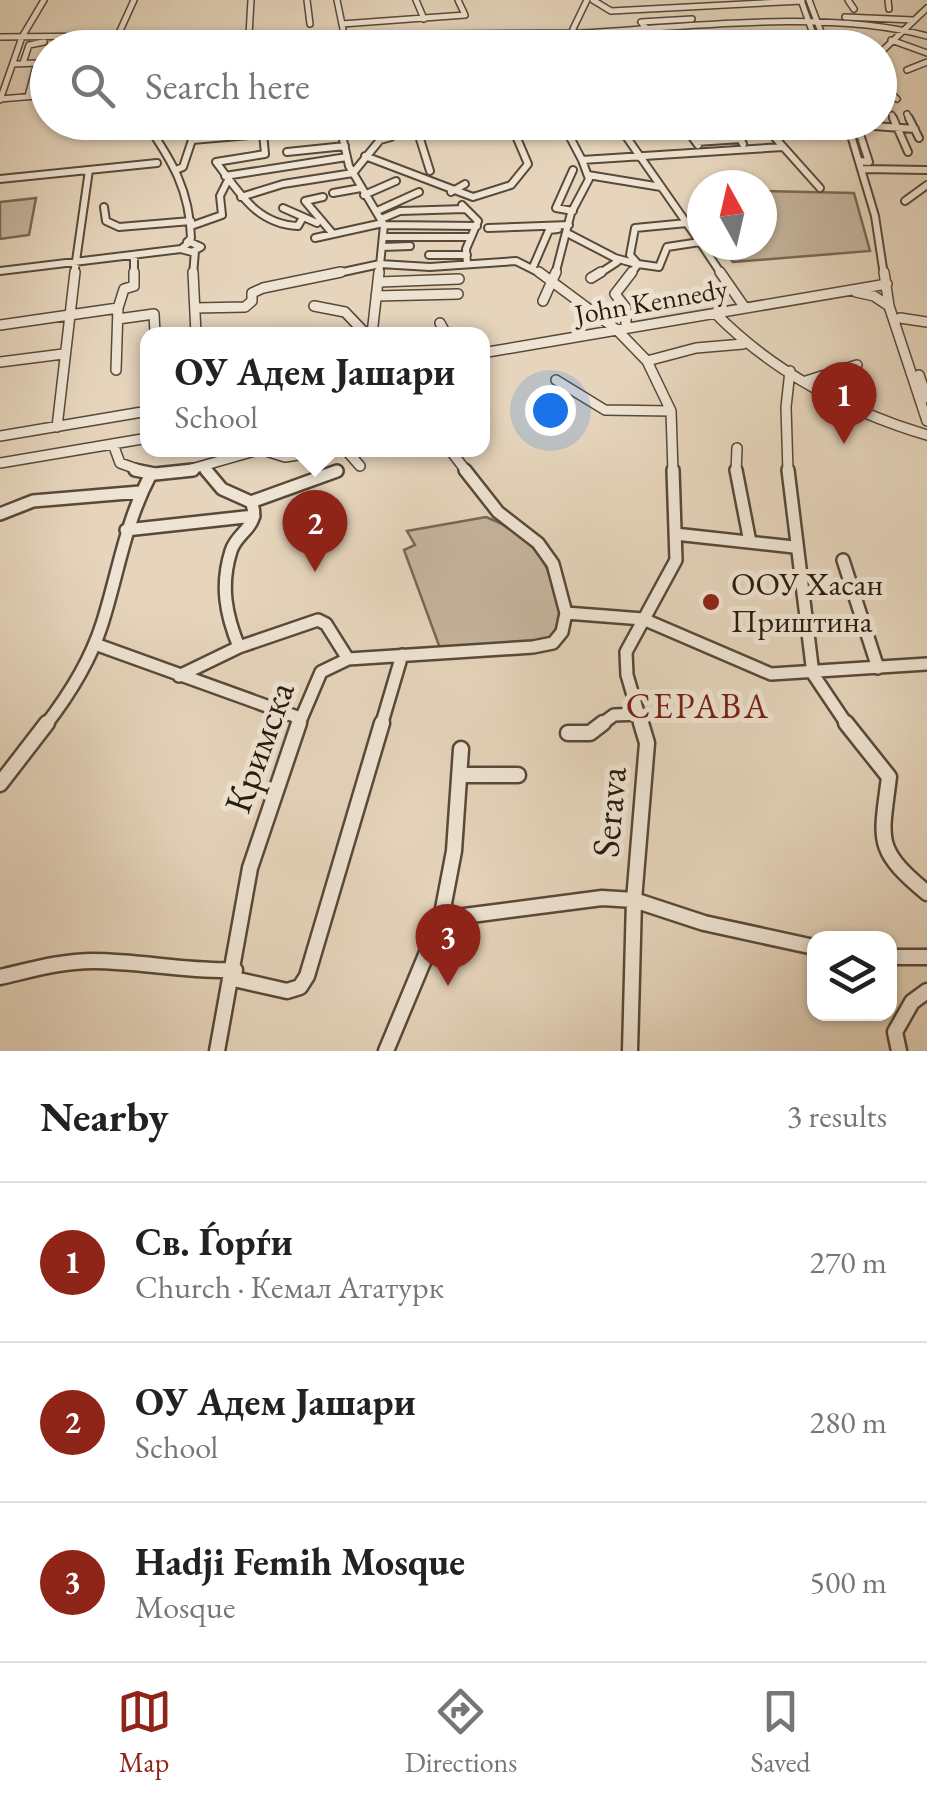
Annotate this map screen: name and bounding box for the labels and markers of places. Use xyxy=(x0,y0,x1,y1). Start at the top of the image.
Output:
pin: 1 xyxy=(812,362,876,444)
pin: 2 xyxy=(282,490,348,572)
place label: ООУ Хасан Приштина xyxy=(731,563,883,642)
marker: ООУ Хасан Приштина xyxy=(700,591,722,613)
pin: 3 xyxy=(416,904,480,986)

